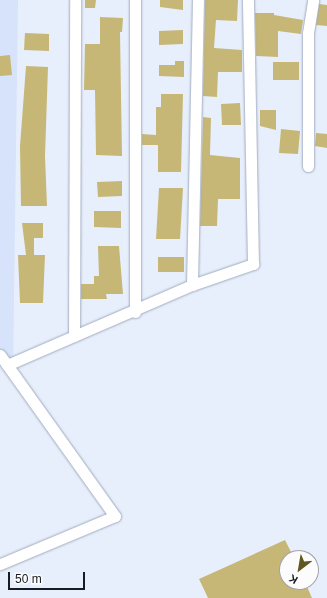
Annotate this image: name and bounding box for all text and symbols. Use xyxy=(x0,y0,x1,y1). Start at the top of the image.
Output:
north arrow xyxy=(279,550,319,590)
scale bar xyxy=(10,564,87,590)
text: 50 m xyxy=(15,572,42,586)
text: K xyxy=(287,572,300,587)

